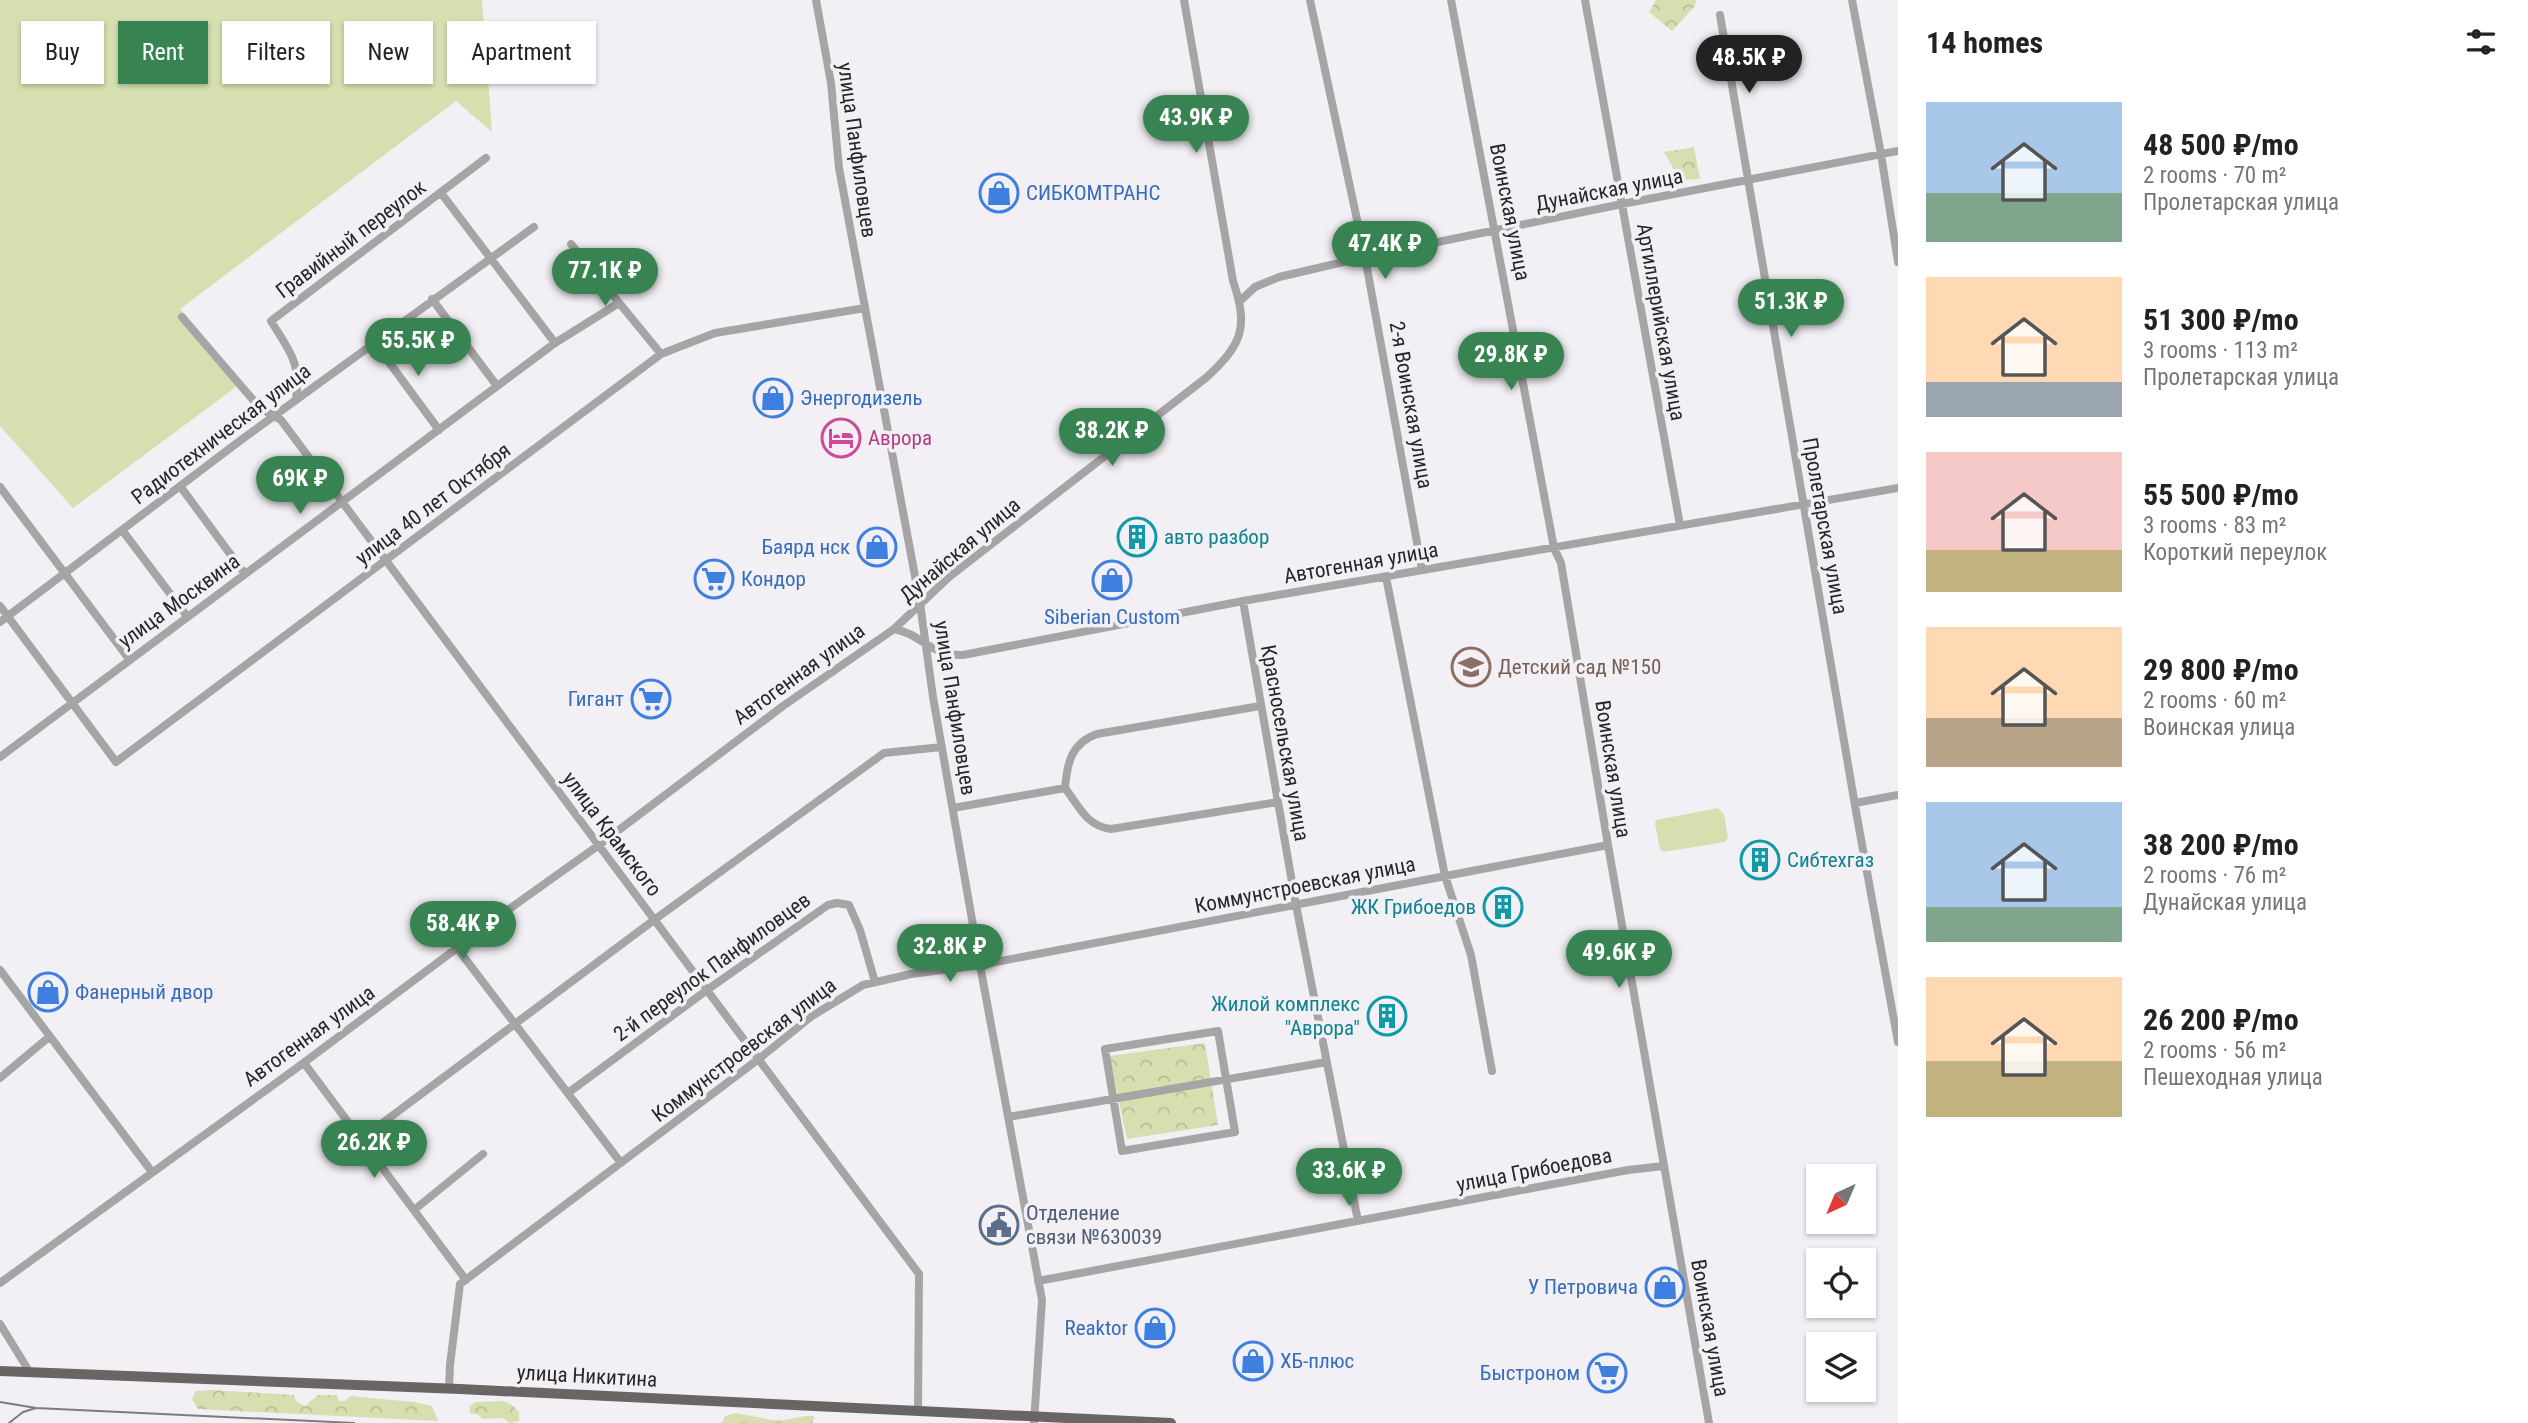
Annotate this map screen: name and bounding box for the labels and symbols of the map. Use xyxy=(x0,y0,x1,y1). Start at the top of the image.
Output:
pin: 48.5K ₽ xyxy=(1684,36,1814,95)
street label: улица Панфиловцев xyxy=(833,61,881,239)
pin: 43.9K ₽ xyxy=(1131,96,1261,155)
street label: Воинская улица xyxy=(1485,141,1535,283)
street label: Дунайская улица xyxy=(1533,164,1685,216)
shop icon: СИБКОМТРАНС xyxy=(978,172,1020,214)
street label: Гравийный переулок xyxy=(271,175,431,303)
place label: СИБКОМТРАНС xyxy=(1026,181,1160,205)
street label: Артиллерийская улица xyxy=(1632,221,1690,423)
pin: 47.4K ₽ xyxy=(1320,222,1450,281)
pin: 77.1K ₽ xyxy=(540,248,670,308)
pin: 51.3K ₽ xyxy=(1726,280,1856,339)
pin: 55.5K ₽ xyxy=(353,318,483,378)
street label: 2-я Воинская улица xyxy=(1384,319,1438,491)
pin: 29.8K ₽ xyxy=(1446,332,1576,392)
street label: Радиотехническая улица xyxy=(127,359,315,509)
shop icon: Энергодизель xyxy=(752,377,794,419)
place label: Энергодизель xyxy=(800,386,923,410)
pin: 38.2K ₽ xyxy=(1047,408,1177,468)
hotel icon: Аврора xyxy=(820,417,862,459)
place label: Аврора xyxy=(868,426,932,450)
street label: Пролетарская улица xyxy=(1798,436,1852,616)
street label: улица 40 лет Октября xyxy=(351,438,515,570)
pin: 69K ₽ xyxy=(251,456,349,516)
street label: Дунайская улица xyxy=(895,493,1025,607)
building icon: авто разбор xyxy=(1116,516,1158,558)
place label: авто разбор xyxy=(1164,525,1269,549)
shop icon: Баярд нск xyxy=(856,526,898,568)
place label: Баярд нск xyxy=(762,535,850,559)
street label: Автогенная улица xyxy=(1282,538,1440,588)
street label: улица Москвина xyxy=(114,549,244,653)
supermarket icon: Кондор xyxy=(693,558,735,600)
shop icon: Siberian Custom xyxy=(1091,559,1133,601)
place label: Кондор xyxy=(741,567,806,591)
place label: Siberian Custom xyxy=(1044,605,1180,629)
street label: Автогенная улица xyxy=(729,618,869,730)
street label: улица Панфиловцев xyxy=(929,619,981,797)
street label: Красносельская улица xyxy=(1256,643,1314,843)
school or university icon: Детский сад №150 xyxy=(1450,646,1492,688)
place label: Детский сад №150 xyxy=(1498,655,1661,679)
supermarket icon: Гигант xyxy=(630,678,672,720)
place label: Гигант xyxy=(568,687,624,711)
street label: Воинская улица xyxy=(1590,698,1636,840)
street label: улица Крамского xyxy=(557,767,667,901)
building icon: Сибтехгаз xyxy=(1739,839,1781,881)
place label: Сибтехгаз xyxy=(1787,848,1874,872)
street label: Коммунстроевская улица xyxy=(1193,852,1417,918)
building icon: ЖК Грибоедов xyxy=(1482,886,1524,928)
street label: 2-й переулок Панфиловцев xyxy=(609,888,815,1046)
place label: ЖК Грибоедов xyxy=(1351,895,1476,919)
pin: 58.4K ₽ xyxy=(398,902,528,961)
pin: 32.8K ₽ xyxy=(885,925,1015,984)
pin: 49.6K ₽ xyxy=(1554,930,1684,990)
shop icon: Фанерный двор xyxy=(27,971,69,1013)
street label: Коммунстроевская улица xyxy=(647,973,841,1127)
place label: Фанерный двор xyxy=(75,980,213,1004)
street label: Автогенная улица xyxy=(239,980,379,1092)
place label: Жилой комплекс "Аврора" xyxy=(1211,992,1360,1040)
building icon: Жилой комплекс "Аврора" xyxy=(1366,995,1408,1037)
pin: 26.2K ₽ xyxy=(309,1120,439,1180)
street label: улица Грибоедова xyxy=(1454,1143,1614,1197)
pin: 33.6K ₽ xyxy=(1284,1148,1414,1208)
north arrow xyxy=(1806,1164,1876,1234)
place label: Отделение связи №630039 xyxy=(1026,1201,1162,1249)
public building icon: Отделение связи №630039 xyxy=(978,1204,1020,1246)
street label: Воинская улица xyxy=(1686,1257,1734,1399)
shop icon: У Петровича xyxy=(1644,1266,1686,1308)
place label: У Петровича xyxy=(1528,1275,1638,1299)
shop icon: Reaktor xyxy=(1134,1307,1176,1349)
place label: Reaktor xyxy=(1065,1316,1128,1340)
shop icon: ХБ-плюс xyxy=(1232,1340,1274,1382)
place label: ХБ-плюс xyxy=(1280,1349,1354,1373)
supermarket icon: Быстроном xyxy=(1586,1352,1628,1394)
street label: улица Никитина xyxy=(516,1360,658,1392)
place label: Быстроном xyxy=(1480,1361,1580,1385)

